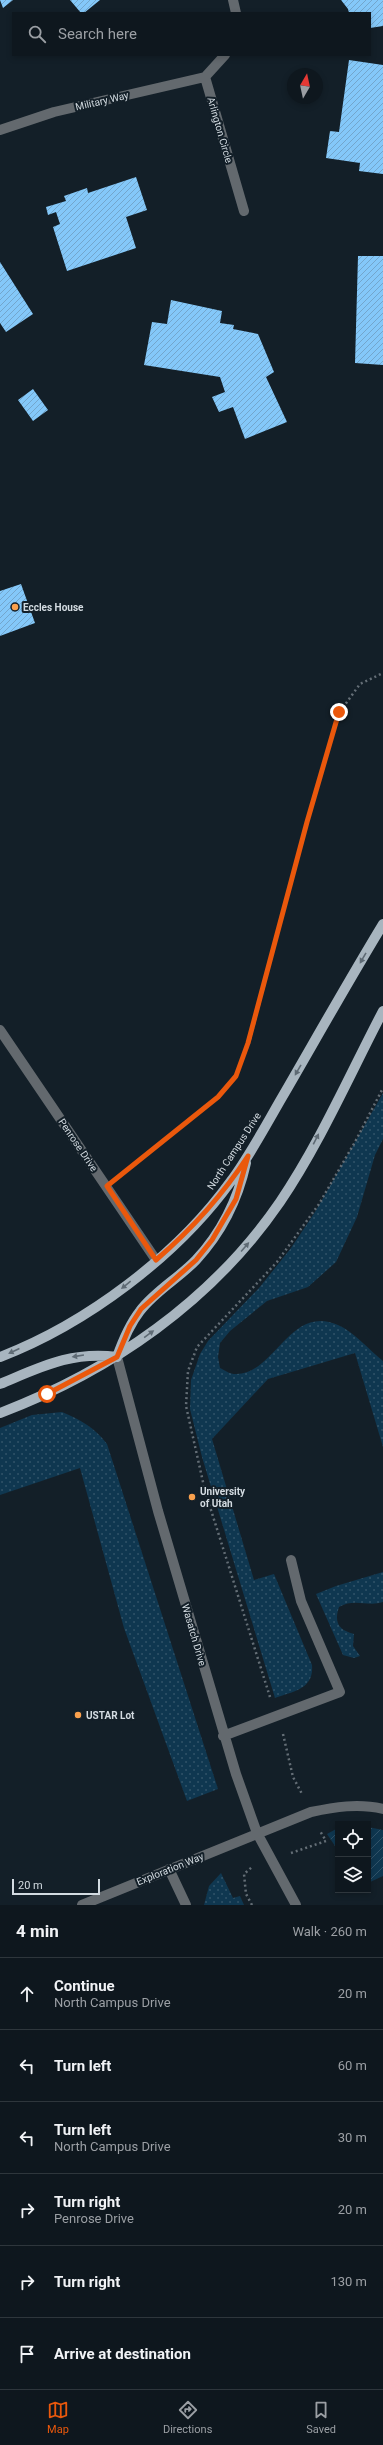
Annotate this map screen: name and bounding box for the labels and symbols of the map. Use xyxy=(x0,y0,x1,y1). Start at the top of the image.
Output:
north arrow xyxy=(287,68,323,104)
street label: Military Way xyxy=(74,89,130,112)
street label: Arlington Circle xyxy=(205,96,235,164)
marker: Eccles House xyxy=(10,602,20,612)
place label: Eccles House xyxy=(23,602,84,613)
route end xyxy=(330,703,348,721)
one-way arrow xyxy=(360,952,367,964)
one-way arrow xyxy=(294,1064,301,1076)
street label: North Campus Drive xyxy=(205,1110,263,1192)
street label: Penrose Drive xyxy=(56,1116,100,1174)
one-way arrow xyxy=(313,1133,320,1145)
one-way arrow xyxy=(240,1242,249,1252)
one-way arrow xyxy=(120,1280,131,1289)
one-way arrow xyxy=(143,1330,154,1338)
one-way arrow xyxy=(8,1348,20,1354)
one-way arrow xyxy=(72,1353,84,1359)
route start xyxy=(38,1385,56,1403)
place label: University of Utah xyxy=(200,1486,246,1509)
marker: University of Utah xyxy=(187,1492,197,1502)
street label: Wasatch Drive xyxy=(180,1603,208,1667)
marker: USTAR Lot xyxy=(73,1710,83,1720)
place label: USTAR Lot xyxy=(86,1710,135,1721)
street label: Exploration Way xyxy=(135,1850,205,1887)
scale bar xyxy=(12,1877,100,1896)

